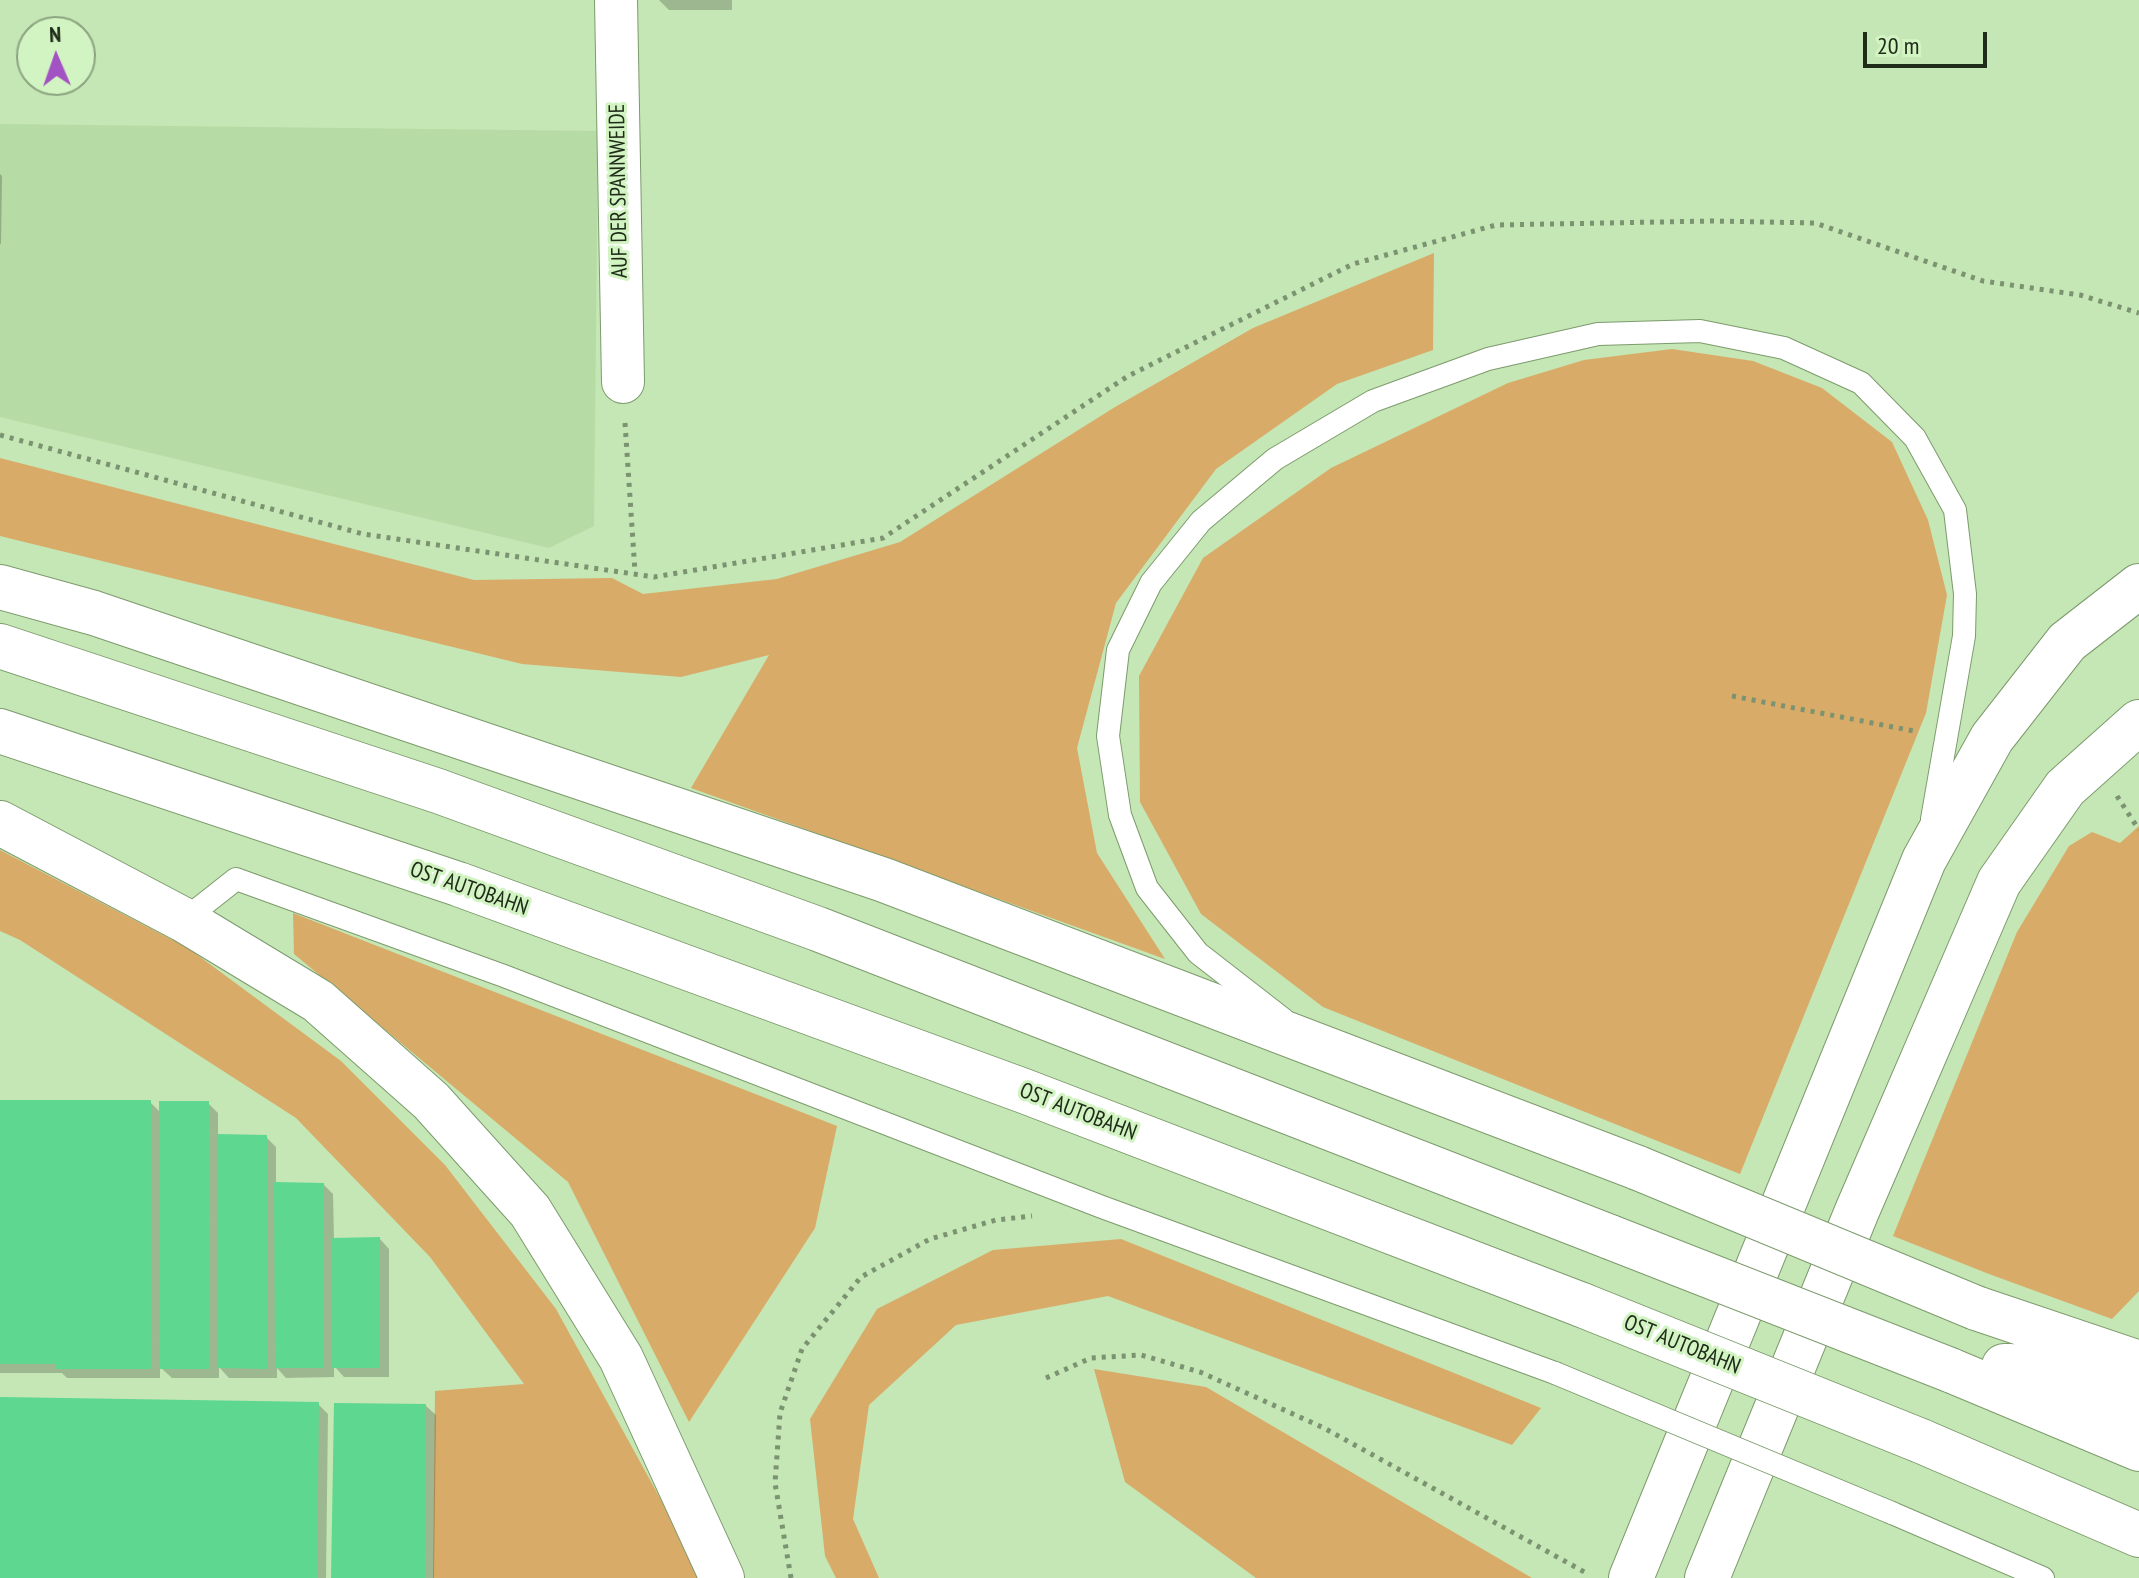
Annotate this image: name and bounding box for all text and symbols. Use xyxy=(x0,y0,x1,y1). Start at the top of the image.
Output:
north arrow xyxy=(16,16,96,96)
scale bar xyxy=(1867,16,1991,66)
text: N xyxy=(49,20,62,48)
text: 20 m xyxy=(1877,30,1919,61)
street label: AUF DER SPANNWEIDE xyxy=(604,104,634,278)
street label: OST AUTOBAHN xyxy=(406,856,532,922)
street label: OST AUTOBAHN xyxy=(1016,1078,1140,1146)
street label: OST AUTOBAHN xyxy=(1620,1310,1744,1380)

